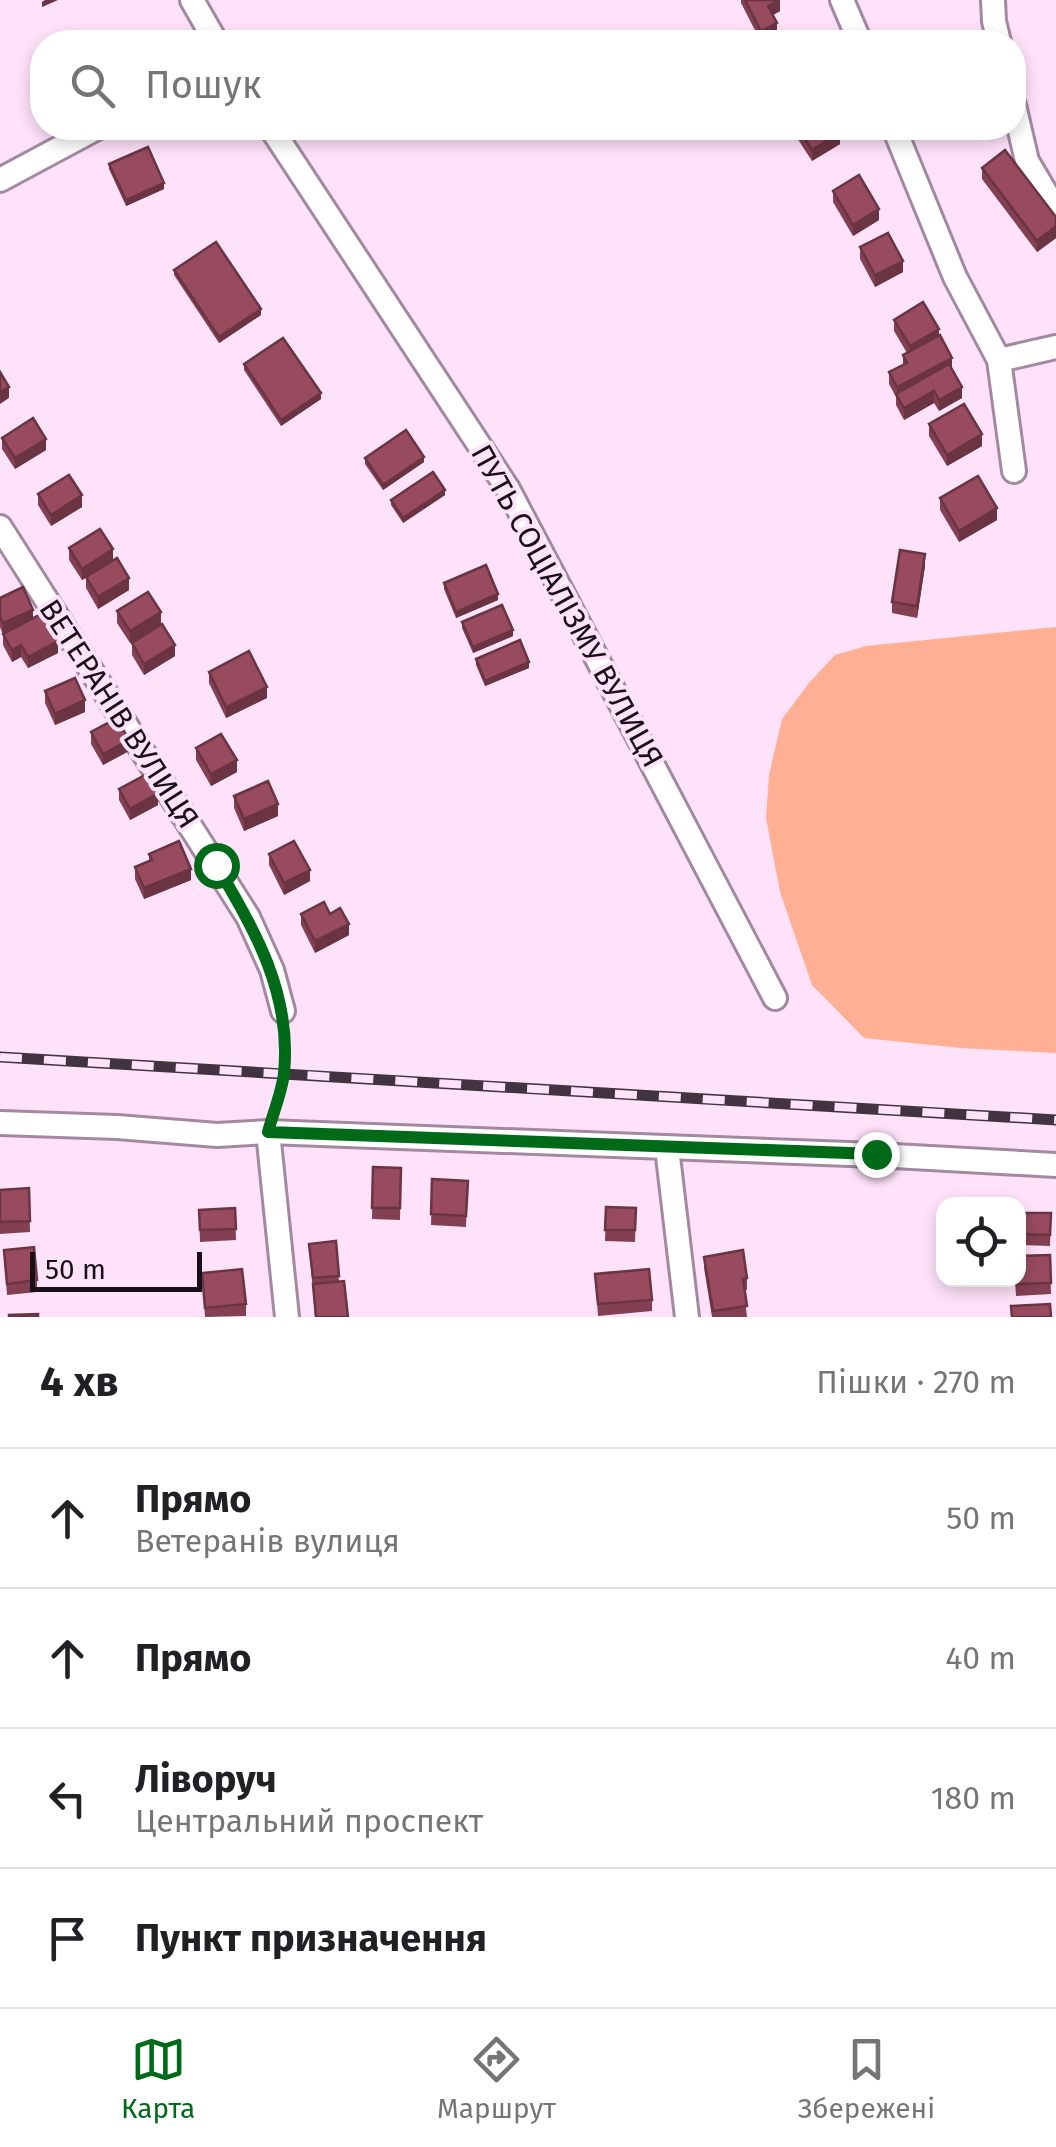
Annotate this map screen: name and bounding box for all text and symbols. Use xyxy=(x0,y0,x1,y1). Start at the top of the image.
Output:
search box xyxy=(30,30,1026,140)
icon: search xyxy=(65,58,120,113)
text: Пошук xyxy=(145,62,262,108)
street label: ПУТЬ СОЦІАЛІЗМУ ВУЛИЦЯ xyxy=(463,438,671,774)
street label: ВЕТЕРАНІВ ВУЛИЦЯ xyxy=(32,593,206,835)
route start xyxy=(194,843,240,889)
route end xyxy=(854,1132,900,1178)
map controls xyxy=(936,1197,1026,1287)
button: locate xyxy=(936,1197,1026,1287)
scale bar xyxy=(30,1247,202,1292)
text: 50 m xyxy=(45,1253,106,1286)
text: 4 хв xyxy=(40,1357,119,1407)
text: Пішки · 270 m xyxy=(816,1363,1016,1401)
text: Прямо xyxy=(135,1476,251,1522)
icon: ahead xyxy=(40,1491,95,1546)
text: 50 m xyxy=(946,1499,1016,1537)
text: Ветеранів вулиця xyxy=(135,1522,400,1560)
icon: ahead xyxy=(40,1631,95,1686)
text: Прямо xyxy=(135,1635,251,1681)
text: 40 m xyxy=(945,1639,1016,1677)
text: Ліворуч xyxy=(135,1756,277,1802)
icon: left xyxy=(40,1771,95,1826)
text: 180 m xyxy=(931,1779,1016,1817)
text: Центральний проспект xyxy=(135,1802,483,1840)
icon: arrive xyxy=(40,1911,95,1966)
text: Пункт призначення xyxy=(135,1915,487,1961)
tab: Карта xyxy=(121,2032,195,2125)
tab: Маршрут xyxy=(437,2032,556,2125)
tab: Збережені xyxy=(798,2032,935,2125)

